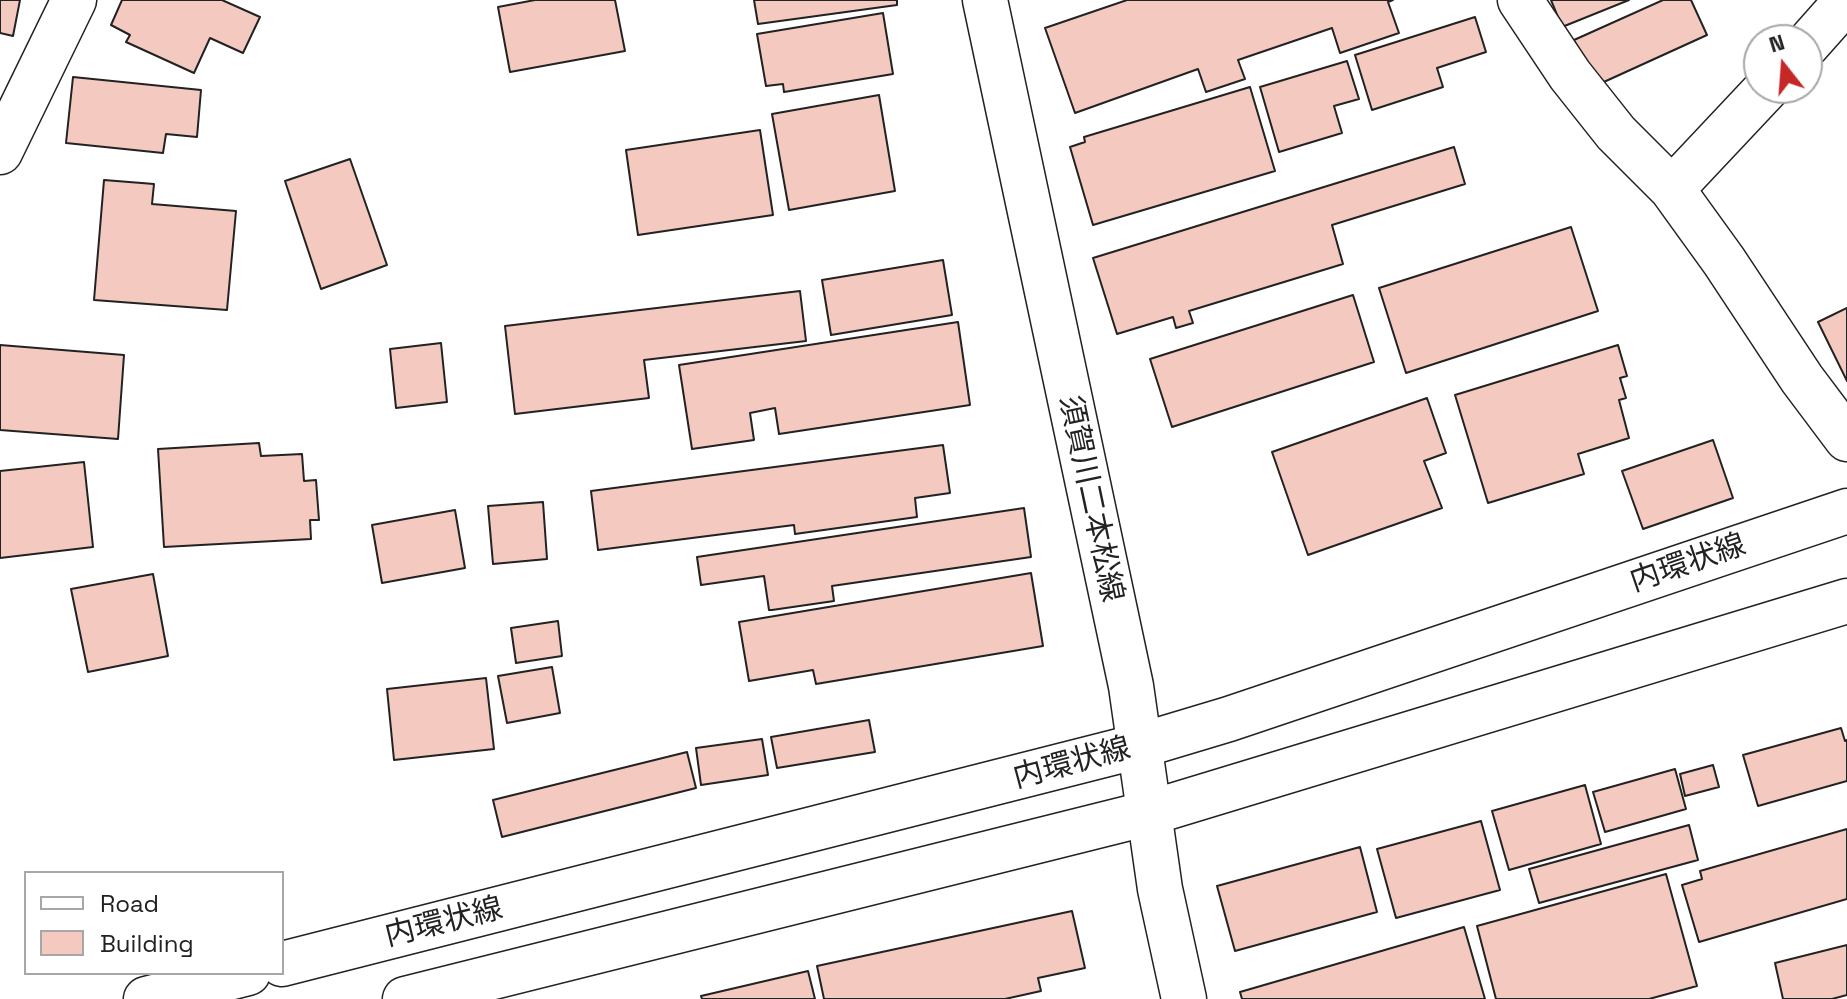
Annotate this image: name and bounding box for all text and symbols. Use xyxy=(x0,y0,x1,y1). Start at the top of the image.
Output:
north arrow xyxy=(1743,24,1823,104)
text: N xyxy=(1765,27,1788,59)
street label: 須賀川二本松線 xyxy=(1051,393,1129,605)
street label: 内環状線 xyxy=(1625,527,1751,601)
street label: 内環状線 xyxy=(1009,731,1135,797)
legend xyxy=(24,871,284,975)
text: Road xyxy=(100,888,159,919)
street label: 内環状線 xyxy=(381,891,507,955)
text: Building xyxy=(100,928,194,959)

